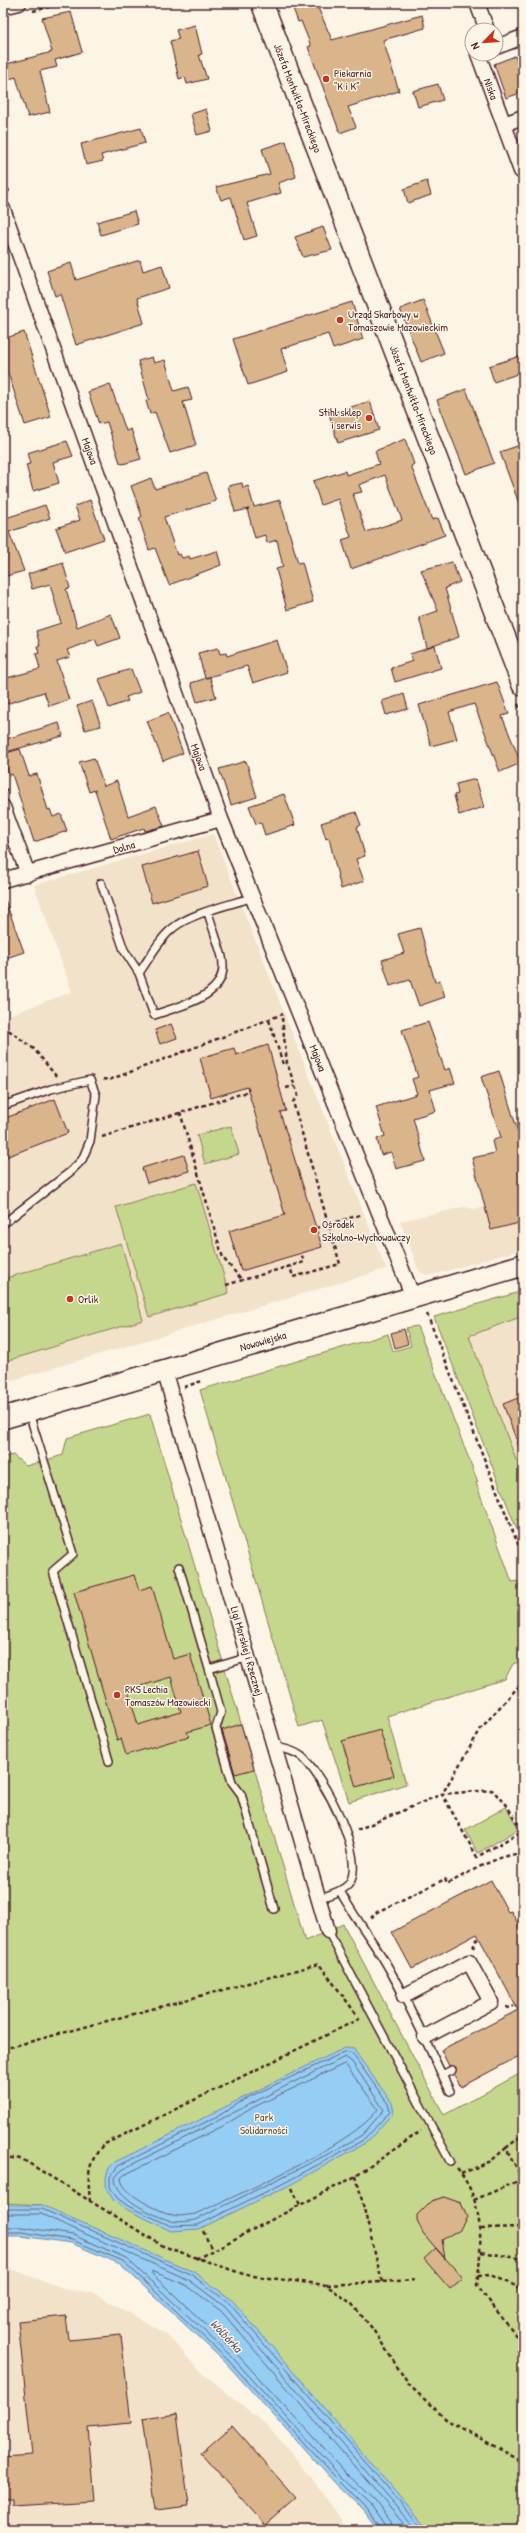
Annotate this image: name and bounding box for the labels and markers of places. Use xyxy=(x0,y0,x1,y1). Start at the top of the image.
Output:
place label: Piekarnia "K i K" xyxy=(334,66,372,93)
marker: Piekarnia "K i K" xyxy=(321,74,331,84)
place label: Urząd Skarbowy w Tomaszowie Mazowieckim xyxy=(348,307,448,334)
marker: Urząd Skarbowy w Tomaszowie Mazowieckim xyxy=(335,315,345,325)
place label: Stihl sklep i serwis xyxy=(319,405,361,432)
marker: Stihl sklep i serwis xyxy=(364,413,374,423)
place label: Ośrodek Szkolno-Wychowawczy xyxy=(322,1217,411,1244)
marker: Ośrodek Szkolno-Wychowawczy xyxy=(309,1225,319,1235)
place label: Orlik xyxy=(78,1292,99,1306)
marker: Orlik xyxy=(65,1294,75,1304)
place label: RKS Lechia Tomaszów Mazowiecki xyxy=(125,1682,211,1709)
marker: RKS Lechia Tomaszów Mazowiecki xyxy=(112,1690,122,1700)

